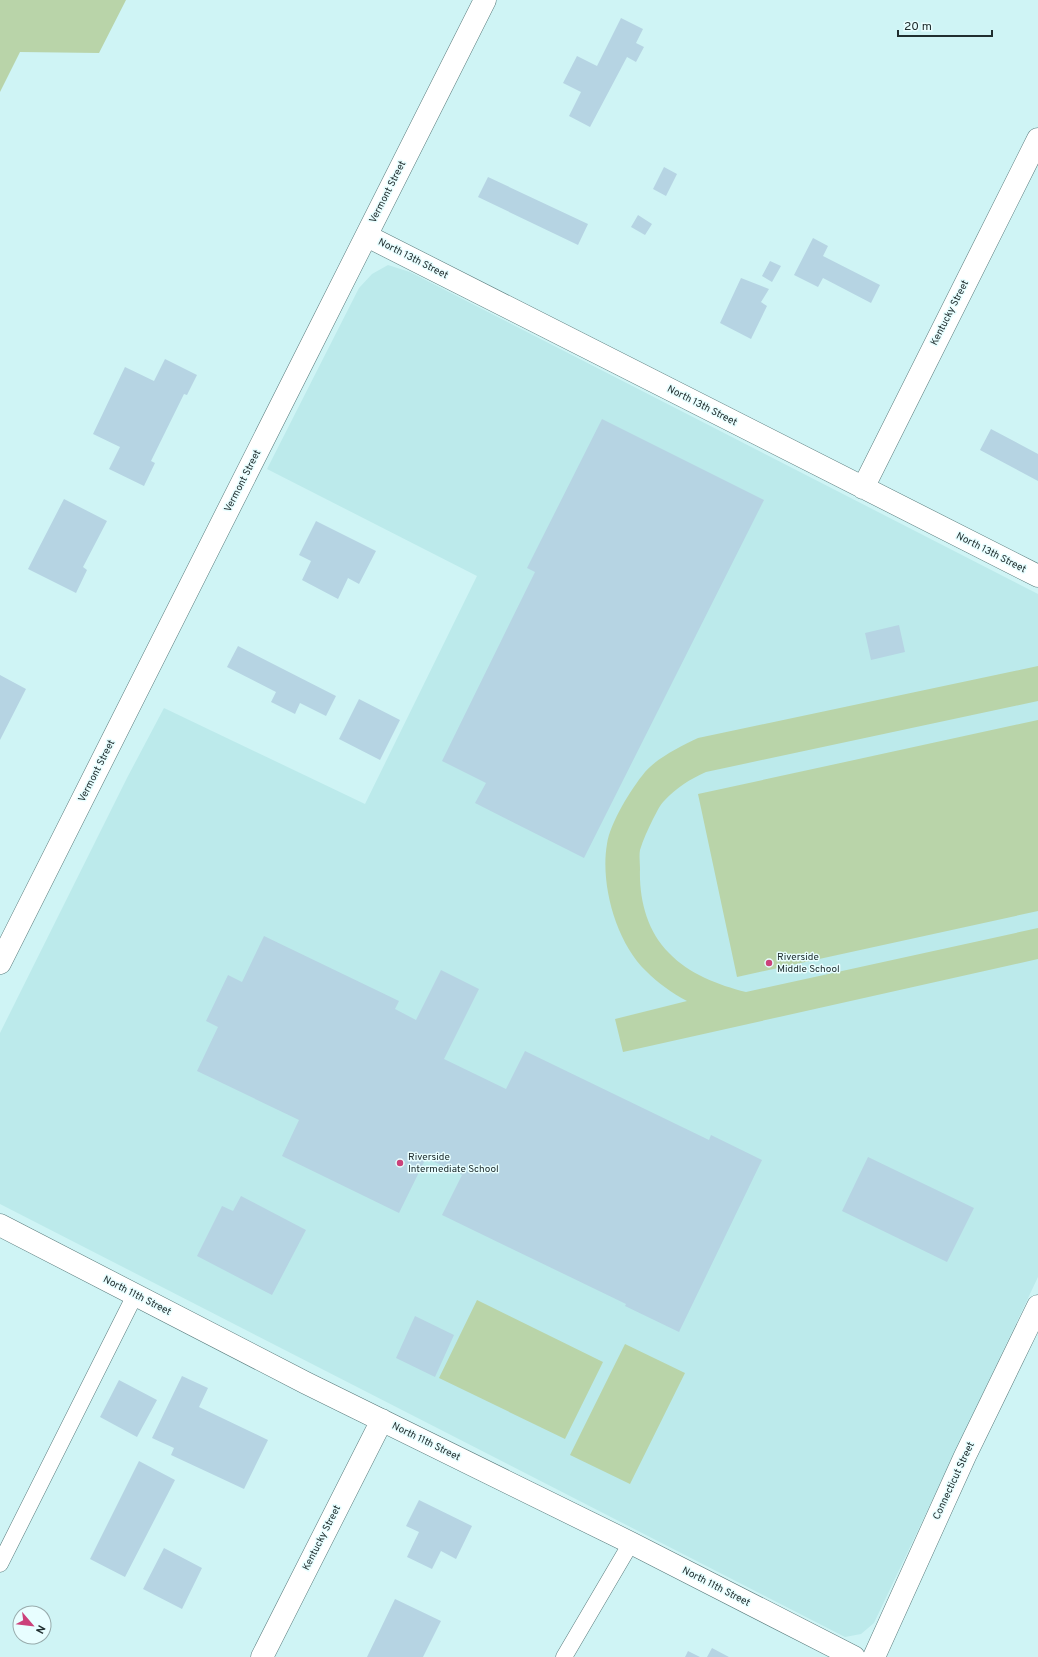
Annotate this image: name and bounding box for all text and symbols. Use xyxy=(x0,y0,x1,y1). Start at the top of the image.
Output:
scale bar xyxy=(898,12,992,38)
text: 20 m xyxy=(904,19,932,35)
street label: Vermont Street xyxy=(367,158,409,225)
street label: North 13th Street xyxy=(376,236,450,282)
street label: Kentucky Street xyxy=(928,278,972,348)
street label: North 13th Street xyxy=(665,383,739,429)
street label: Vermont Street xyxy=(222,447,264,514)
street label: North 13th Street xyxy=(954,530,1028,576)
street label: Vermont Street xyxy=(76,737,118,804)
place label: Riverside Middle School xyxy=(777,951,840,976)
marker: Riverside Middle School xyxy=(764,958,774,968)
place label: Riverside Intermediate School xyxy=(408,1151,499,1176)
marker: Riverside Intermediate School xyxy=(395,1158,405,1168)
street label: North 11th Street xyxy=(101,1273,173,1319)
street label: North 11th Street xyxy=(390,1420,463,1464)
street label: Connecticut Street xyxy=(930,1440,978,1522)
street label: Kentucky Street xyxy=(300,1503,344,1573)
street label: North 11th Street xyxy=(680,1564,752,1610)
north arrow xyxy=(12,1605,52,1645)
text: N xyxy=(32,1622,48,1636)

